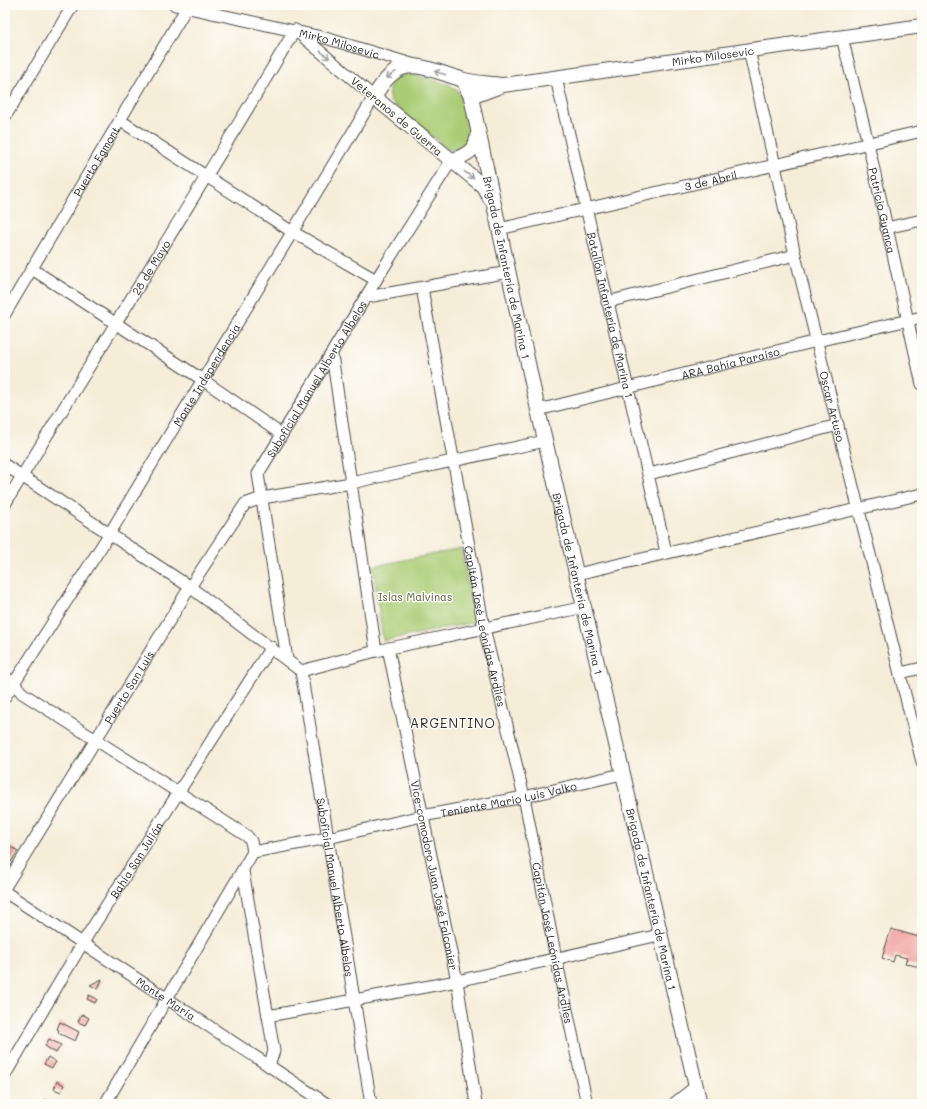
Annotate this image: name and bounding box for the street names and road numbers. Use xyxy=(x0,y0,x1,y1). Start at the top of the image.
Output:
street label: Mirko Milosevic xyxy=(298,25,382,61)
street label: Mirko Milosevic xyxy=(671,42,755,69)
street label: Veteranos de Guerra xyxy=(348,73,446,159)
street label: Puerto Egmont xyxy=(69,123,122,199)
street label: Patricio Guanca xyxy=(866,166,900,255)
street label: 3 de Abril xyxy=(683,167,738,193)
street label: Brigada de Infantería de Marina 1 xyxy=(481,175,534,360)
street label: Batallón Infantería de Marina 1 xyxy=(584,230,637,399)
street label: 28 de Mayo xyxy=(128,237,173,297)
street label: Suboficial Manuel Alberto Albelos xyxy=(263,297,369,460)
street label: Monte Independencia xyxy=(169,320,243,429)
street label: ARA Bahía Paraíso xyxy=(679,343,781,382)
street label: Oscar Artuso xyxy=(817,369,849,444)
street label: Brigada de Infantería de Marina 1 xyxy=(550,491,607,676)
street label: Capitán José Leónidas Ardiles xyxy=(462,544,510,708)
street label: Puerto San Luis xyxy=(100,648,157,726)
street label: Teniente Mario Luis Valko xyxy=(439,777,578,820)
street label: Vice-comodoro Juan José Falconier xyxy=(408,779,462,971)
street label: Suboficial Manuel Alberto Albelos xyxy=(314,797,358,978)
street label: Brigada de Infantería de Marina 1 xyxy=(624,807,681,991)
street label: Bahía San Julián xyxy=(106,819,166,901)
street label: Capitán José Leónidas Ardiles xyxy=(530,861,577,1025)
street label: Monte María xyxy=(134,973,199,1023)

